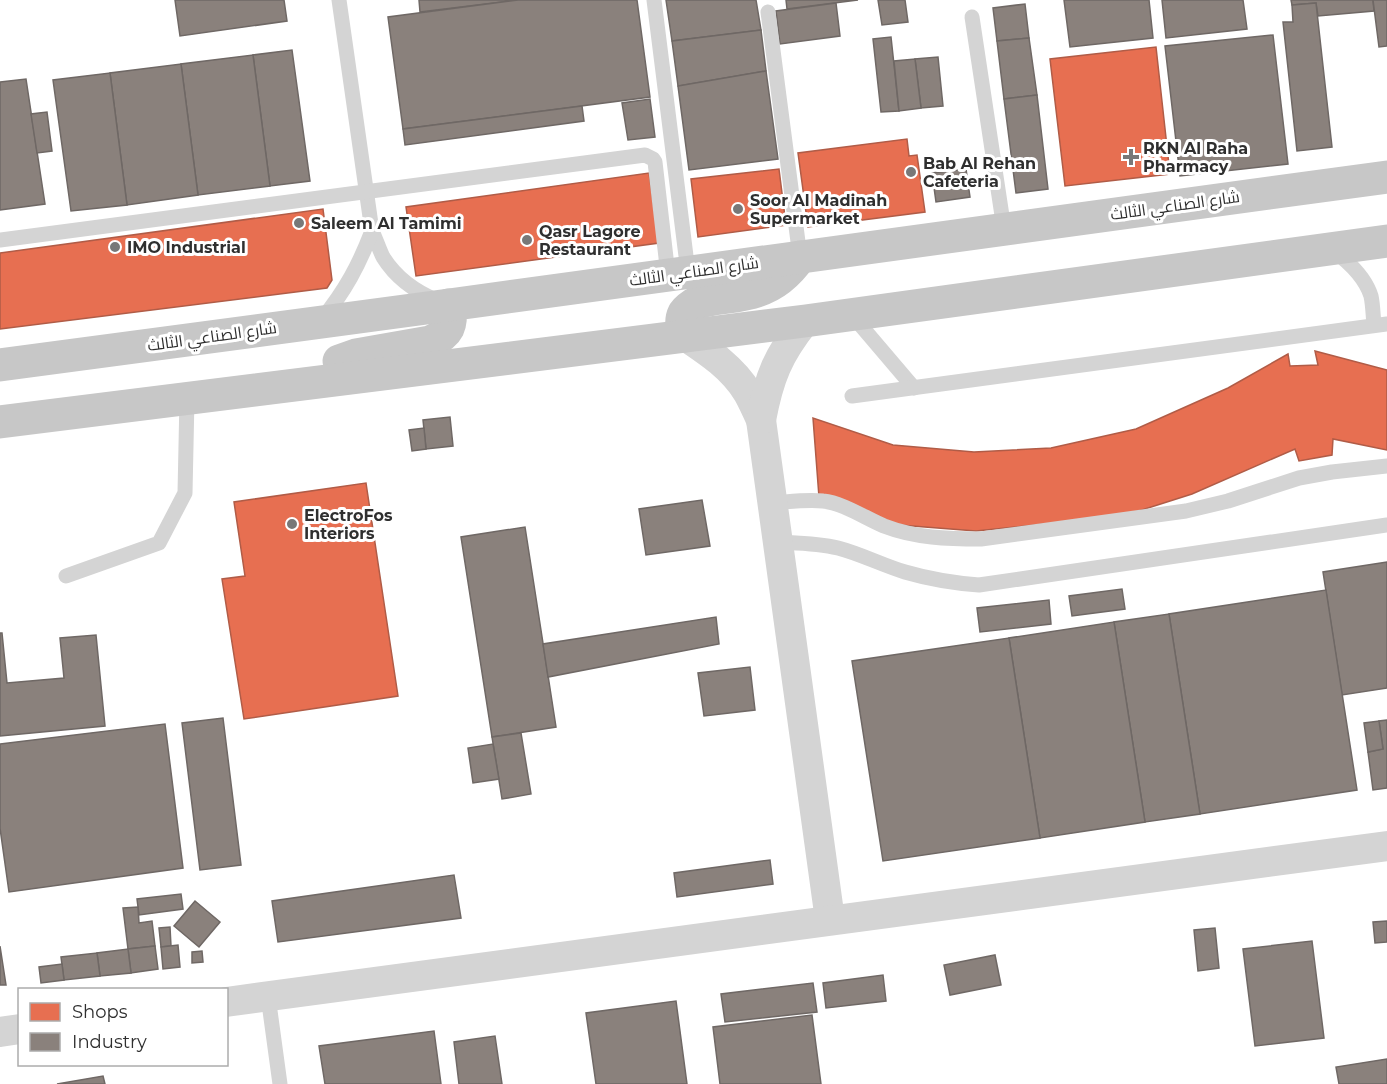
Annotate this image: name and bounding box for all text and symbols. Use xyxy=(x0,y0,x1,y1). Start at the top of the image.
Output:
place label: RKN Al Raha Pharmacy xyxy=(1143,139,1248,176)
marker: RKN Al Raha Pharmacy xyxy=(1124,150,1138,164)
place label: Bab Al Rehan Cafeteria xyxy=(923,154,1036,191)
marker: Bab Al Rehan Cafeteria xyxy=(904,165,918,179)
street label: شارع الصناعي الثالث xyxy=(1109,187,1242,228)
place label: Soor Al Madinah Supermarket xyxy=(750,191,887,228)
marker: Soor Al Madinah Supermarket xyxy=(731,202,745,216)
place label: Saleem Al Tamimi xyxy=(311,214,462,233)
marker: Saleem Al Tamimi xyxy=(292,216,306,230)
place label: Qasr Lagore Restaurant xyxy=(539,222,641,259)
marker: Qasr Lagore Restaurant xyxy=(520,233,534,247)
place label: IMO Industrial xyxy=(127,238,246,257)
marker: IMO Industrial xyxy=(108,240,122,254)
street label: شارع الصناعي الثالث xyxy=(628,253,761,294)
street label: شارع الصناعي الثالث xyxy=(146,318,279,359)
place label: ElectroFos Interiors xyxy=(304,506,393,543)
marker: ElectroFos Interiors xyxy=(285,517,299,531)
legend xyxy=(18,988,228,1066)
text: Shops xyxy=(72,1001,128,1023)
text: Industry xyxy=(72,1031,147,1053)

